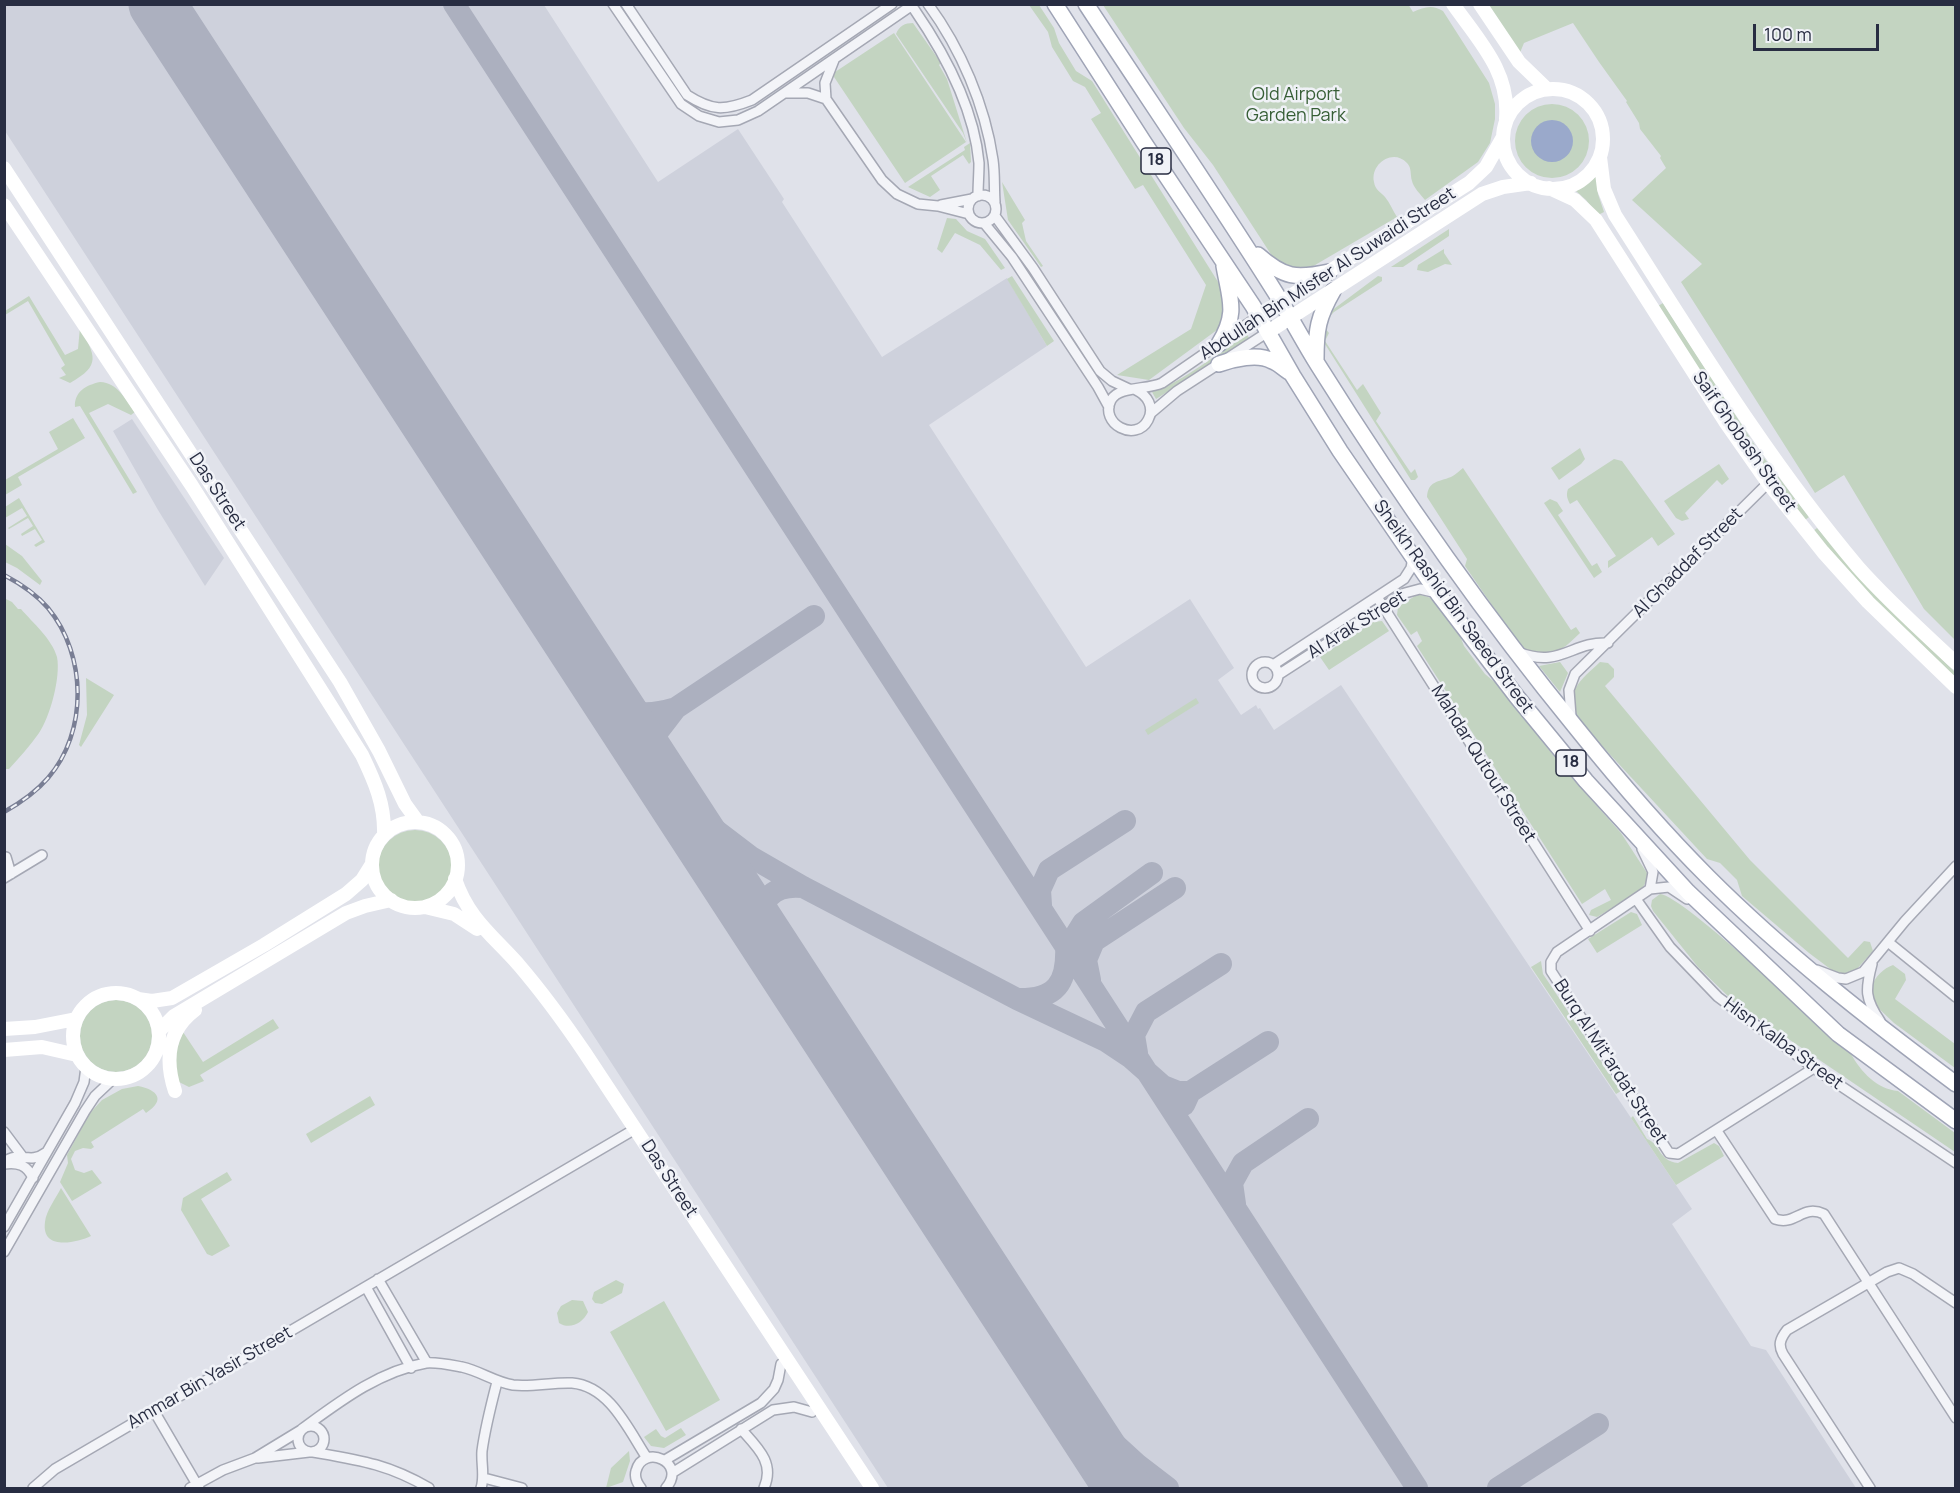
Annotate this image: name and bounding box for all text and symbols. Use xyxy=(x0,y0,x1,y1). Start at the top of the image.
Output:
scale bar xyxy=(1756,12,1882,50)
text: 100 m xyxy=(1764,22,1812,46)
park label: Old Airport Garden Park xyxy=(1246,84,1346,127)
road number: 18 xyxy=(1141,148,1171,174)
street label: Abdullah Bin Misfer Al Suwaidi Street xyxy=(1196,183,1460,365)
street label: Saif Ghobash Street xyxy=(1687,368,1801,516)
street label: Das Street xyxy=(184,449,250,535)
street label: Sheikh Rashid Bin Saeed Street xyxy=(1368,496,1538,718)
street label: Al Ghaddaf Street xyxy=(1628,503,1748,623)
street label: Al Arak Street xyxy=(1304,586,1410,664)
street label: Mahdar Qutouf Street xyxy=(1426,681,1540,847)
road number: 18 xyxy=(1556,750,1586,776)
street label: Burq Al Mit'ardat Street xyxy=(1549,976,1671,1148)
street label: Hisn Kalba Street xyxy=(1719,993,1847,1095)
street label: Das Street xyxy=(636,1136,702,1222)
street label: Ammar Bin Yasir Street xyxy=(124,1322,296,1434)

